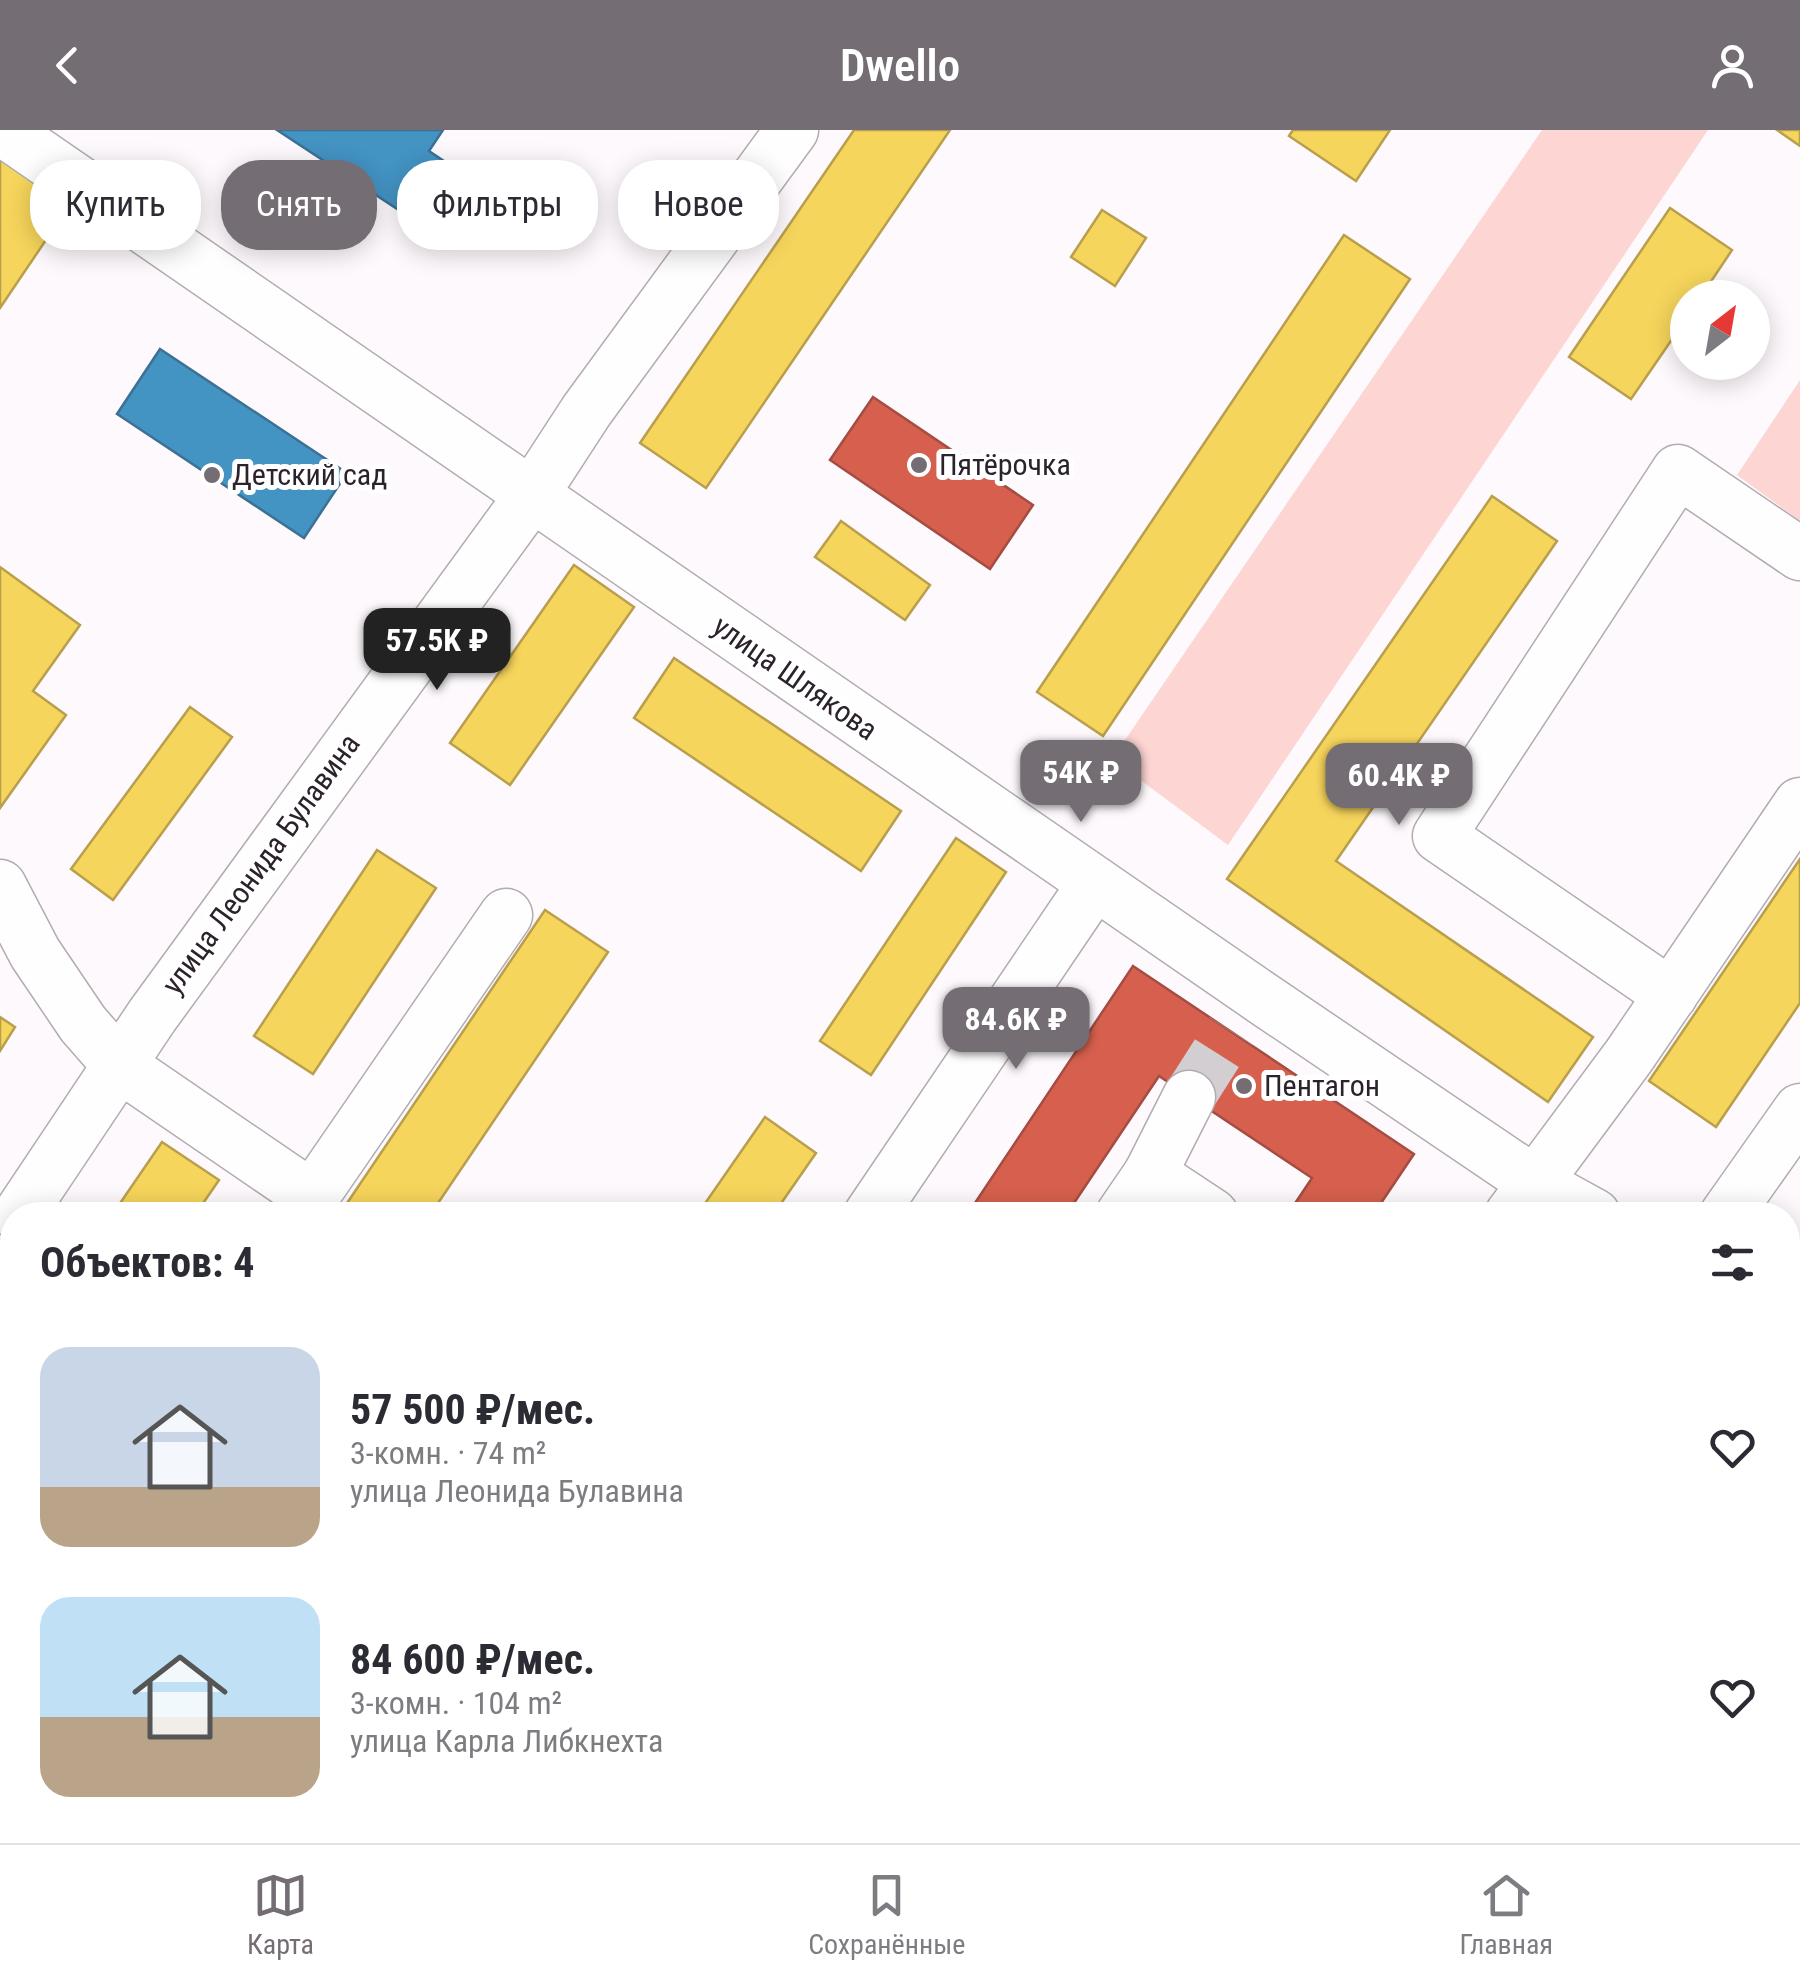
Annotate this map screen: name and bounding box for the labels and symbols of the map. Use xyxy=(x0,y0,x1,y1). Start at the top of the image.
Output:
north arrow xyxy=(1670,280,1770,380)
place label: Пятёрочка xyxy=(939,447,1071,482)
marker: Пятёрочка xyxy=(908,454,930,476)
place label: Детский сад xyxy=(232,457,387,492)
marker: Детский сад xyxy=(201,464,223,486)
pin: 57.5K ₽ xyxy=(345,608,529,693)
street label: улица Шлякова xyxy=(706,608,884,747)
street label: улица Леонида Булавина xyxy=(154,727,367,1001)
pin: 54K ₽ xyxy=(1011,740,1151,825)
pin: 60.4K ₽ xyxy=(1307,743,1491,828)
pin: 84.6K ₽ xyxy=(924,987,1108,1072)
place label: Пентагон xyxy=(1264,1068,1380,1103)
marker: Пентагон xyxy=(1233,1075,1255,1097)

